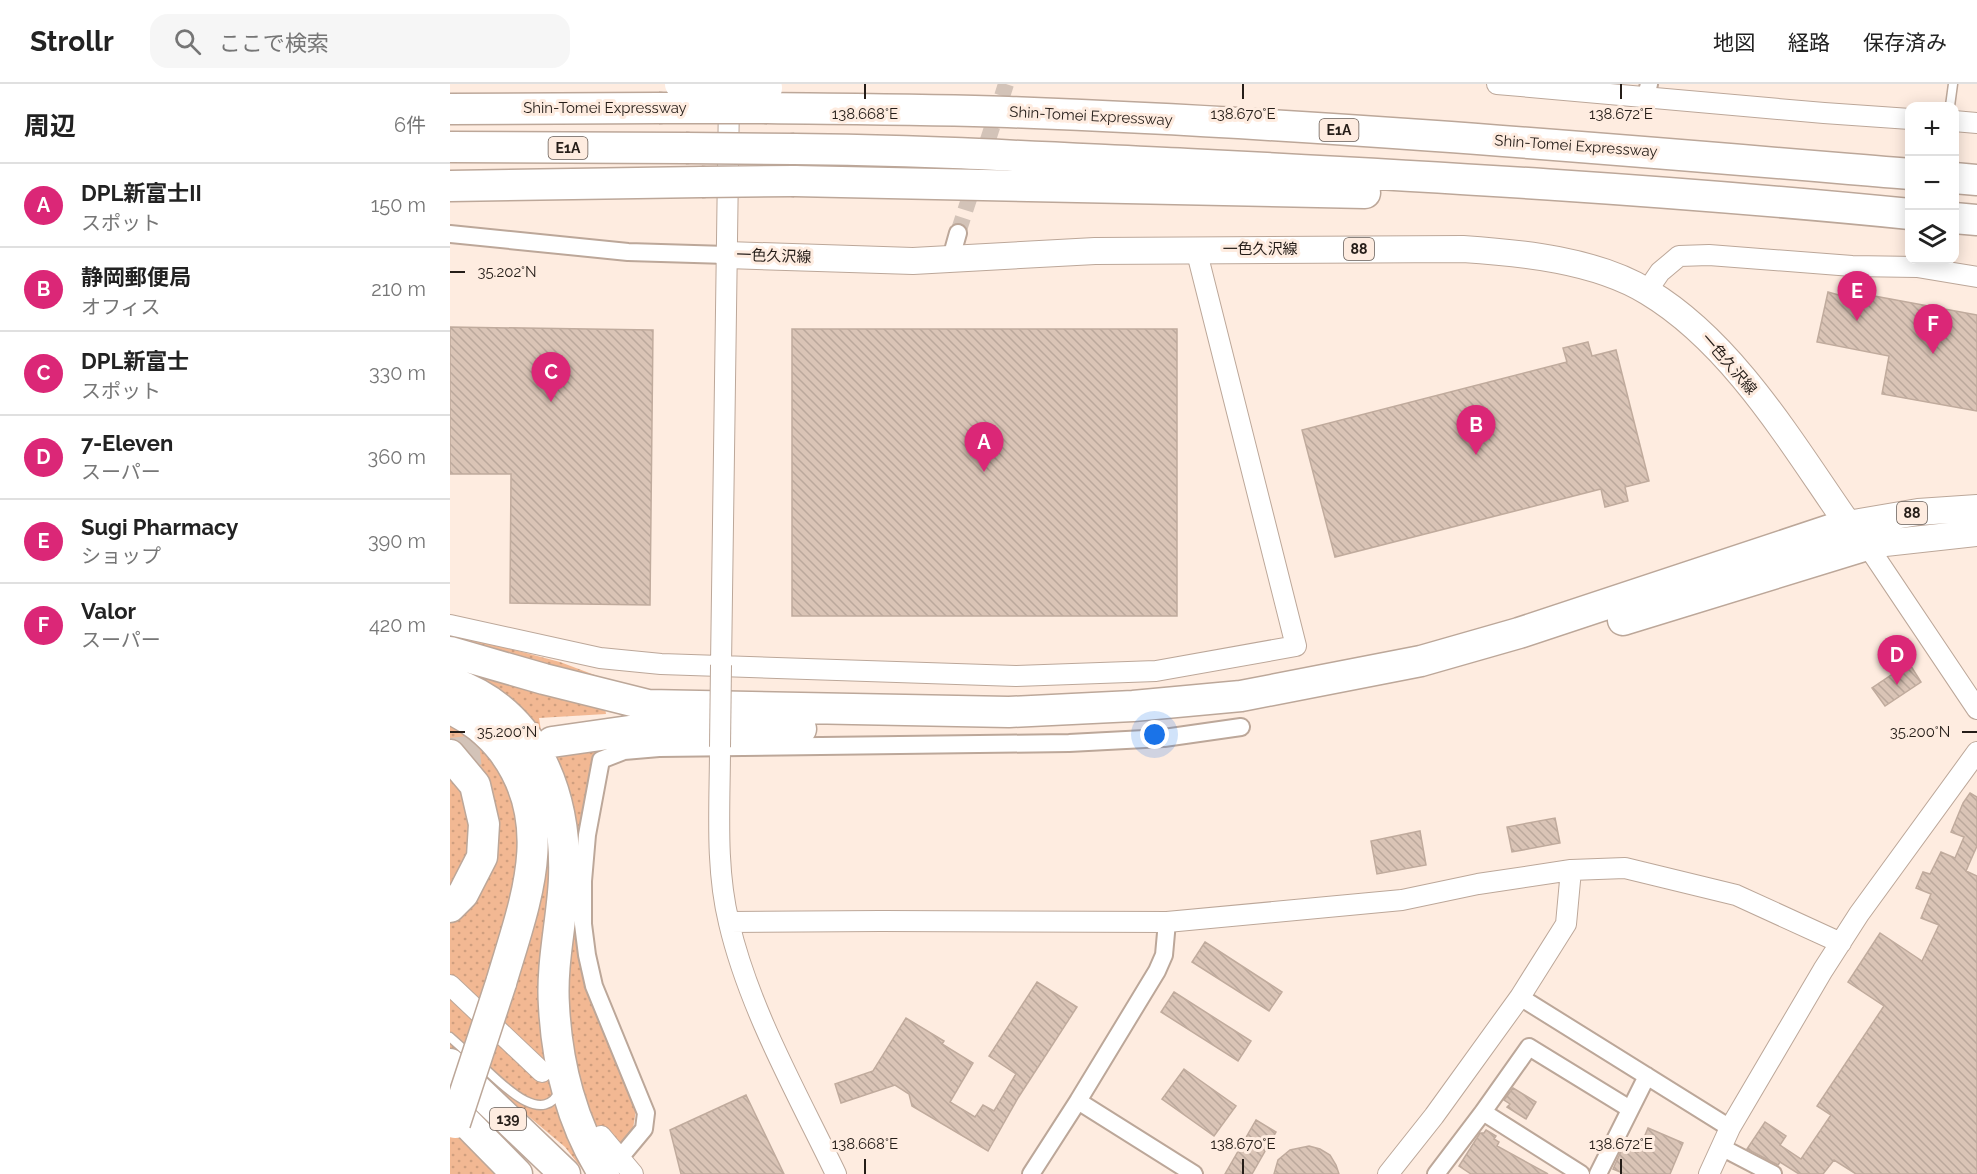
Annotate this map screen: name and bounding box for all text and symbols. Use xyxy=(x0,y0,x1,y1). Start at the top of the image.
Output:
search box xyxy=(150,14,570,68)
text: Strollr xyxy=(30,25,114,58)
icon: search xyxy=(171,25,204,58)
text: ここで検索 xyxy=(219,30,329,56)
text: 地図 xyxy=(1713,30,1755,55)
text: 経路 xyxy=(1788,30,1830,55)
text: 保存済み xyxy=(1863,30,1947,55)
street label: Shin-Tomei Expressway xyxy=(523,99,687,117)
map controls xyxy=(1905,102,1959,264)
button: + xyxy=(1905,102,1959,156)
street label: Shin-Tomei Expressway xyxy=(1009,103,1173,129)
text: 138.668°E xyxy=(832,105,898,123)
text: 138.670°E xyxy=(1210,105,1276,123)
text: 138.672°E xyxy=(1589,105,1653,123)
text: 周辺 xyxy=(24,111,76,141)
text: 6件 xyxy=(394,113,426,137)
road number: E1A xyxy=(1320,119,1358,141)
street label: Shin-Tomei Expressway xyxy=(1494,131,1658,161)
road number: E1A xyxy=(548,137,588,159)
button: − xyxy=(1905,156,1959,210)
text: DPL新富士II xyxy=(81,180,202,206)
text: A xyxy=(37,193,50,217)
text: 150 m xyxy=(371,193,426,217)
button: layers xyxy=(1905,210,1959,264)
text: スポット xyxy=(81,211,161,235)
road number: 88 xyxy=(1344,238,1374,260)
street label: 一色久沢線 xyxy=(1222,240,1298,258)
street label: 一色久沢線 xyxy=(736,246,812,266)
text: 35.202°N xyxy=(477,263,537,281)
text: 静岡郵便局 xyxy=(81,264,191,290)
pin: E xyxy=(1838,272,1876,321)
text: B xyxy=(37,277,50,301)
text: 210 m xyxy=(371,277,426,301)
text: オフィス xyxy=(81,295,161,319)
pin: F xyxy=(1914,304,1952,354)
street label: 一色久沢線 xyxy=(1698,330,1760,398)
text: DPL新富士 xyxy=(81,348,189,374)
pin: C xyxy=(532,352,570,402)
text: C xyxy=(37,361,50,385)
text: 330 m xyxy=(369,361,426,385)
text: スポット xyxy=(81,379,161,403)
pin: B xyxy=(1456,406,1496,455)
pin: A xyxy=(964,422,1004,472)
text: 7-Eleven xyxy=(81,430,173,456)
text: D xyxy=(36,445,51,469)
text: 360 m xyxy=(368,445,426,469)
text: スーパー xyxy=(81,460,161,484)
road number: 88 xyxy=(1897,502,1927,524)
text: Sugi Pharmacy xyxy=(81,514,238,540)
text: E xyxy=(37,529,50,553)
text: 390 m xyxy=(368,529,426,553)
text: ショップ xyxy=(81,544,161,568)
text: Valor xyxy=(81,598,136,624)
text: F xyxy=(38,613,49,637)
text: 420 m xyxy=(369,613,426,637)
text: スーパー xyxy=(81,628,161,652)
pin: D xyxy=(1878,636,1916,685)
your location xyxy=(1140,720,1169,749)
text: 35.200°N xyxy=(477,723,537,741)
text: 35.200°N xyxy=(1890,723,1950,741)
road number: 139 xyxy=(490,1108,526,1130)
text: 138.668°E xyxy=(832,1135,898,1153)
text: 138.670°E xyxy=(1210,1135,1276,1153)
text: 138.672°E xyxy=(1589,1135,1653,1153)

